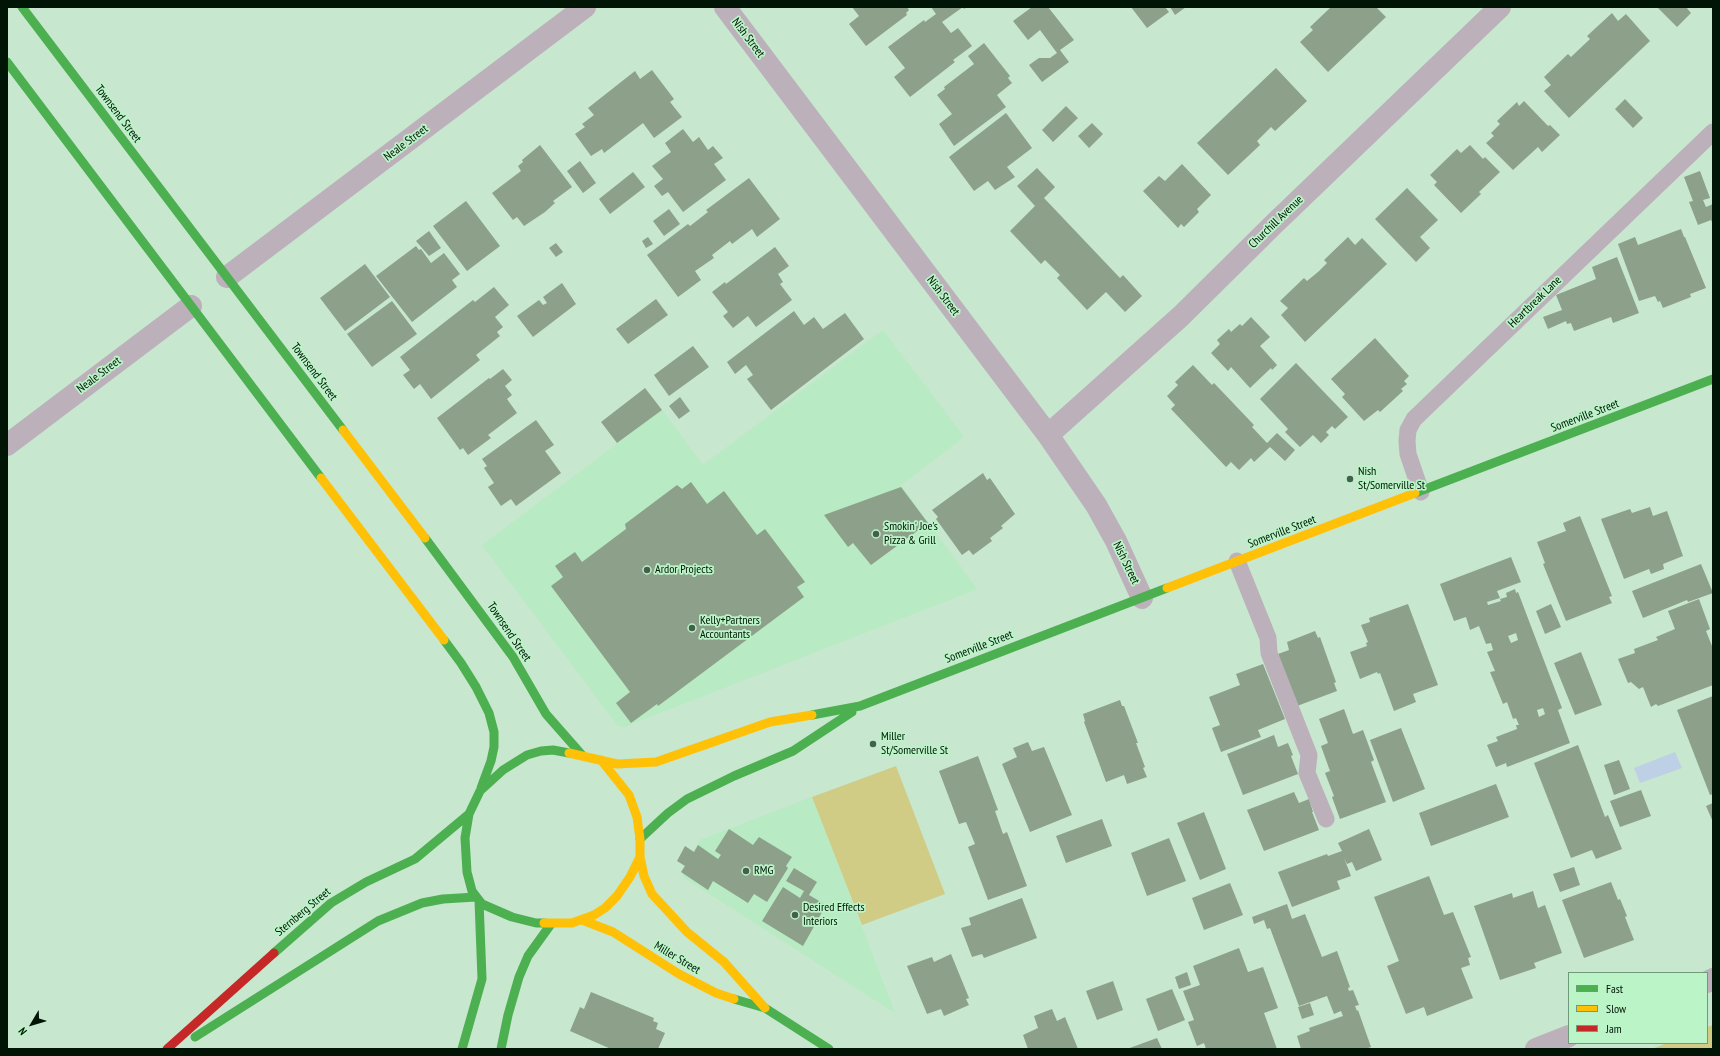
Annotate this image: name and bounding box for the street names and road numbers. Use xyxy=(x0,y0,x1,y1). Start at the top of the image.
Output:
street label: Nish Street xyxy=(728,15,768,61)
street label: Townsend Street xyxy=(92,82,144,146)
street label: Neale Street xyxy=(381,122,431,164)
street label: Churchill Avenue xyxy=(1246,193,1306,251)
street label: Nish Street xyxy=(923,273,963,319)
street label: Heartbreak Lane xyxy=(1505,273,1565,331)
street label: Townsend Street xyxy=(288,340,340,404)
street label: Neale Street xyxy=(74,354,124,396)
street label: Somerville Street xyxy=(1549,396,1621,436)
street label: Somerville Street xyxy=(1246,512,1318,552)
street label: Nish Street xyxy=(1109,539,1143,587)
street label: Townsend Street xyxy=(484,600,534,664)
street label: Somerville Street xyxy=(943,627,1015,667)
street label: Sternberg Street xyxy=(272,885,334,939)
street label: Miller Street xyxy=(651,939,703,977)

